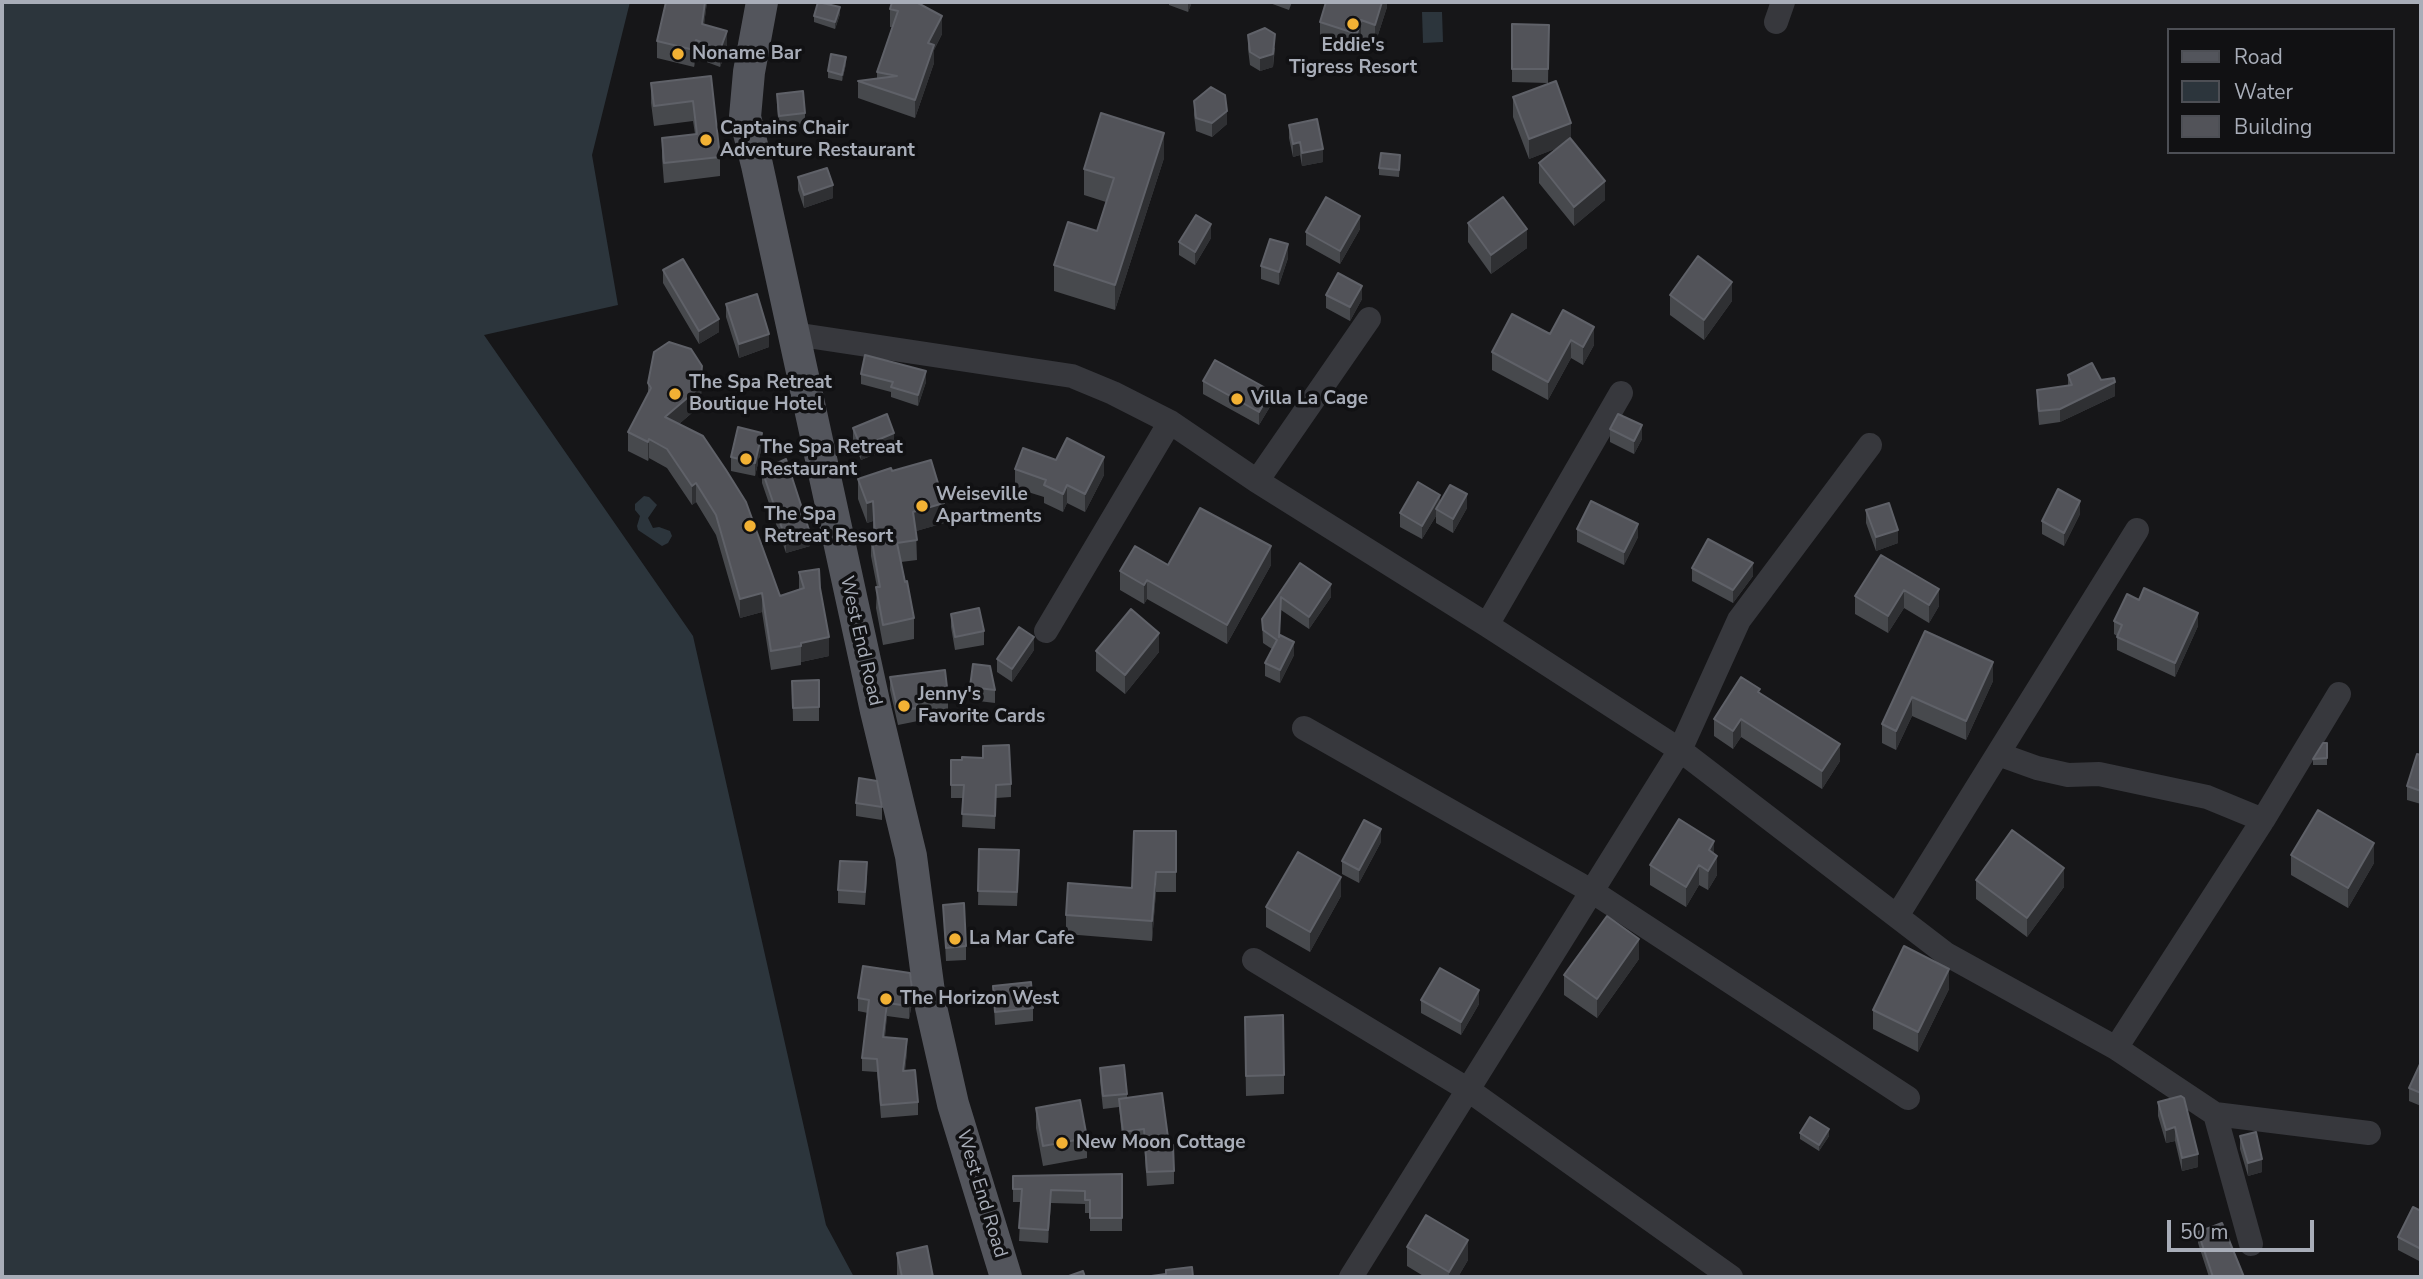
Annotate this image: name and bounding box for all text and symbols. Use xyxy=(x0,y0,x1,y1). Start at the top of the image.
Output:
marker: Eddie's Tigress Resort xyxy=(1345,16,1361,32)
legend xyxy=(2168,28,2395,154)
place label: Eddie's Tigress Resort xyxy=(1289,35,1417,79)
place label: Noname Bar xyxy=(692,43,802,65)
text: Road xyxy=(2234,43,2283,71)
marker: Noname Bar xyxy=(670,46,686,62)
text: Water xyxy=(2234,78,2293,106)
text: Building xyxy=(2234,113,2312,141)
place label: Captains Chair Adventure Restaurant xyxy=(720,118,915,162)
marker: Captains Chair Adventure Restaurant xyxy=(698,132,714,148)
place label: The Spa Retreat Boutique Hotel xyxy=(689,372,832,416)
marker: The Spa Retreat Boutique Hotel xyxy=(667,386,683,402)
place label: Villa La Cage xyxy=(1251,388,1368,410)
marker: Villa La Cage xyxy=(1229,391,1245,407)
place label: The Spa Retreat Restaurant xyxy=(760,437,903,481)
marker: The Spa Retreat Restaurant xyxy=(738,451,754,467)
place label: Weiseville Apartments xyxy=(936,484,1042,528)
marker: Weiseville Apartments xyxy=(914,498,930,514)
place label: The Spa Retreat Resort xyxy=(764,504,893,548)
marker: The Spa Retreat Resort xyxy=(742,518,758,534)
street label: West End Road xyxy=(834,574,886,708)
place label: Jenny's Favorite Cards xyxy=(918,684,1045,728)
marker: Jenny's Favorite Cards xyxy=(896,698,912,714)
place label: La Mar Cafe xyxy=(969,928,1075,950)
marker: La Mar Cafe xyxy=(947,931,963,947)
place label: The Horizon West xyxy=(900,988,1059,1010)
marker: The Horizon West xyxy=(878,991,894,1007)
street label: West End Road xyxy=(951,1127,1011,1261)
place label: New Moon Cottage xyxy=(1076,1132,1246,1154)
marker: New Moon Cottage xyxy=(1054,1135,1070,1151)
scale bar xyxy=(2171,1206,2318,1250)
text: 50 m xyxy=(2180,1218,2229,1246)

